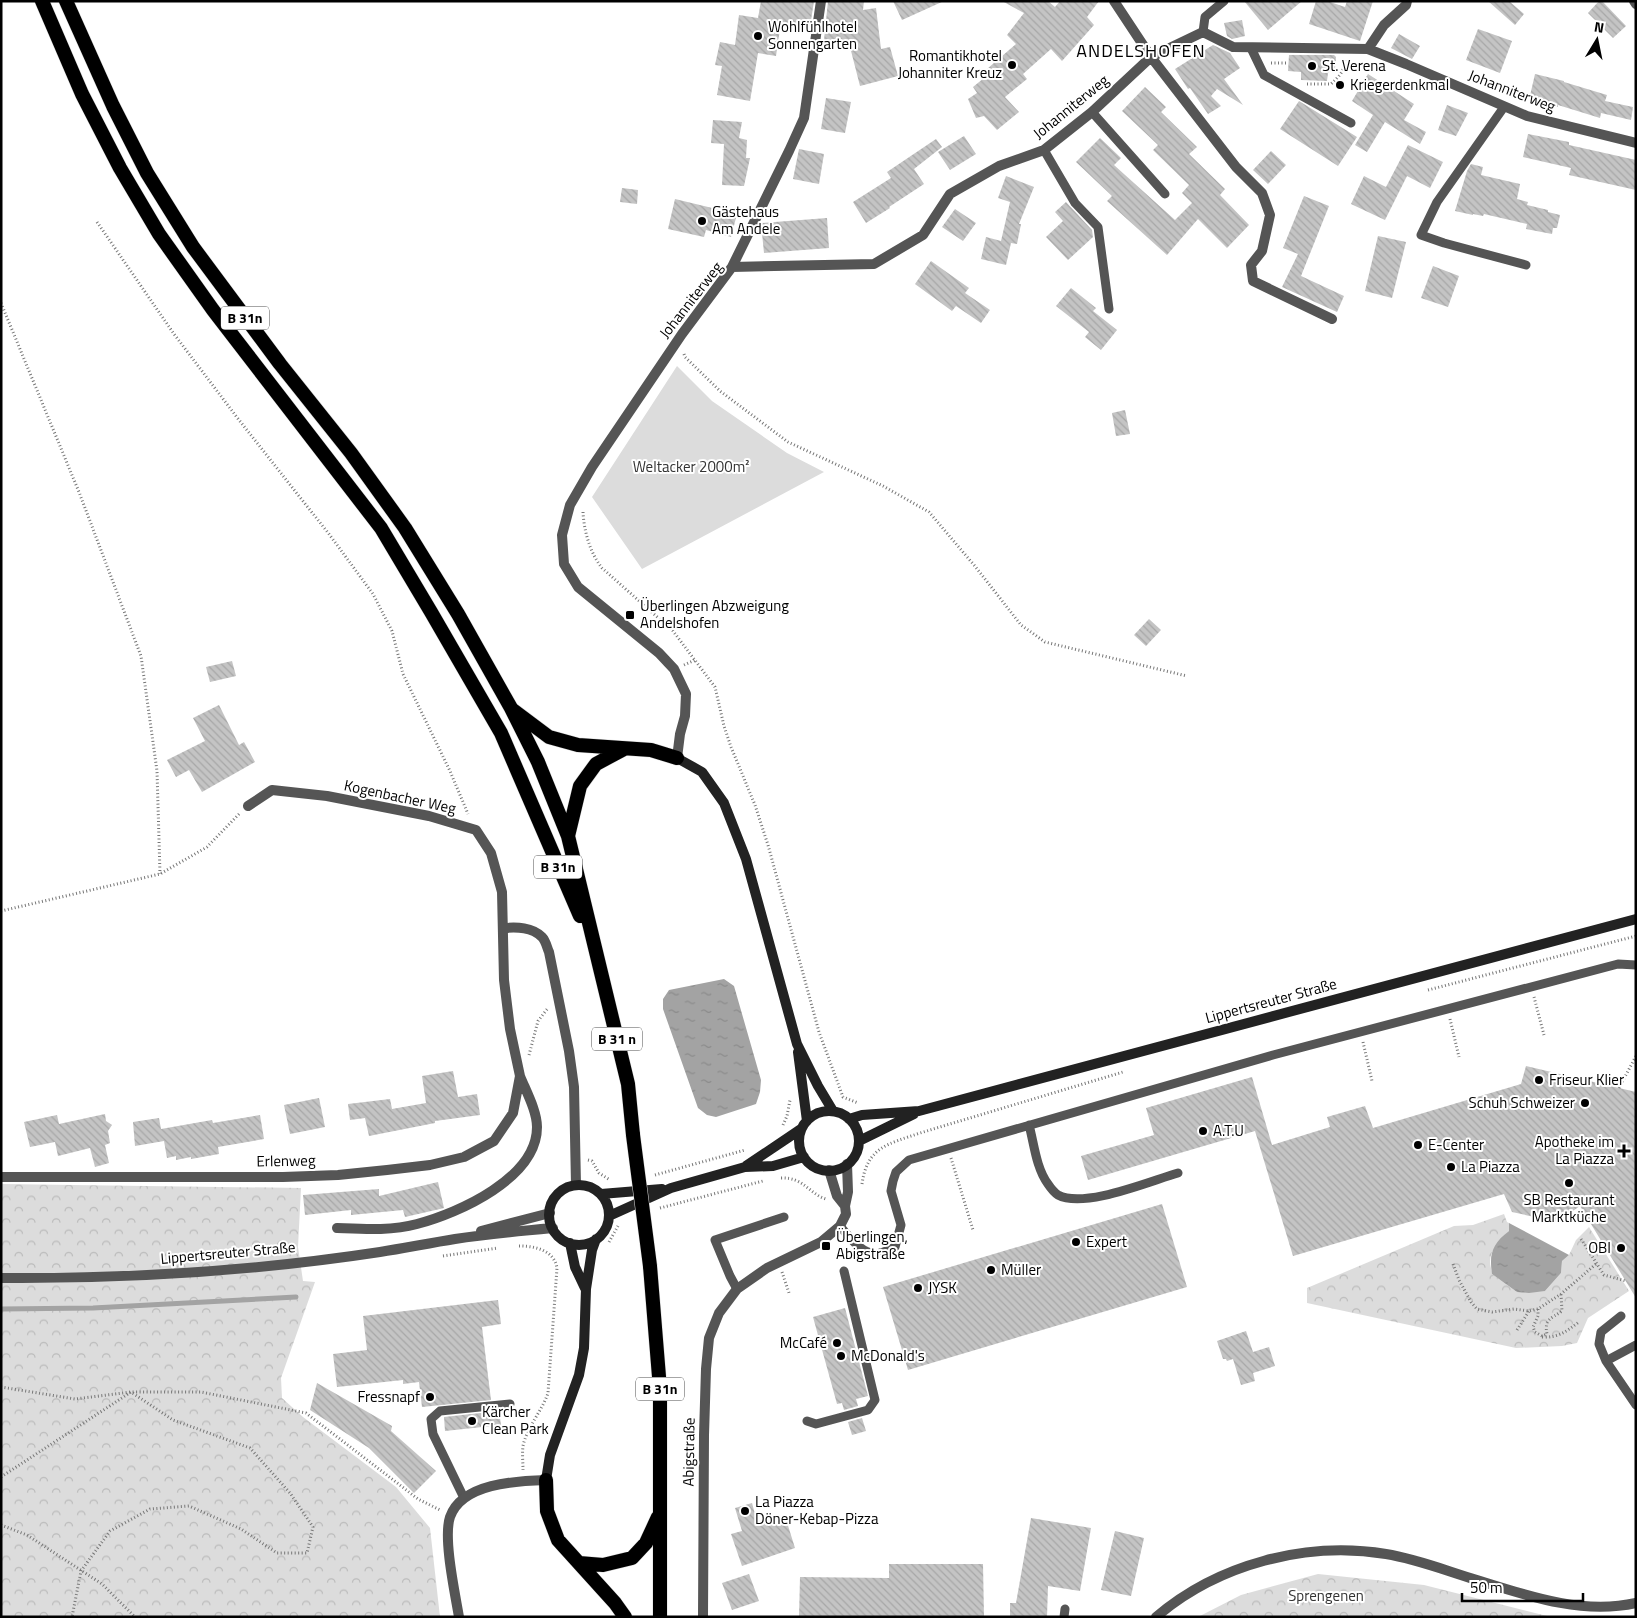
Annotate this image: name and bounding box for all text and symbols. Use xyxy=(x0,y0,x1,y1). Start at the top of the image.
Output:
place label: Wohlfühlhotel Sonnengarten xyxy=(768,15,857,55)
north arrow xyxy=(1572,15,1622,65)
text: N xyxy=(1593,16,1606,38)
marker: Wohlfühlhotel Sonnengarten xyxy=(752,30,764,42)
district label: ANDELSHOFEN xyxy=(1076,37,1206,64)
place label: Romantikhotel Johanniter Kreuz xyxy=(898,44,1002,84)
place label: St. Verena xyxy=(1322,54,1386,77)
marker: Romantikhotel Johanniter Kreuz xyxy=(1006,59,1018,71)
marker: St. Verena xyxy=(1306,60,1318,72)
street label: Johanniterweg xyxy=(1465,63,1559,118)
street label: Johanniterweg xyxy=(1028,69,1114,144)
place label: Kriegerdenkmal xyxy=(1350,73,1449,96)
marker: Kriegerdenkmal xyxy=(1334,79,1346,91)
place label: Gästehaus Am Andele xyxy=(712,200,780,240)
marker: Gästehaus Am Andele xyxy=(696,215,708,227)
street label: Johanniterweg xyxy=(653,256,728,343)
road number: B 31n xyxy=(221,306,269,330)
park label: Weltacker 2000m² xyxy=(633,455,749,478)
place label: Überlingen Abzweigung Andelshofen xyxy=(640,594,789,634)
marker: Überlingen Abzweigung Andelshofen xyxy=(624,609,636,621)
street label: Kogenbacher Weg xyxy=(342,773,458,820)
road number: B 31n xyxy=(534,856,582,879)
street label: Lippertsreuter Straße xyxy=(1203,972,1339,1029)
road number: B 31 n xyxy=(592,1028,642,1050)
place label: Friseur Klier xyxy=(1549,1068,1624,1091)
marker: Friseur Klier xyxy=(1533,1074,1545,1086)
place label: Schuh Schweizer xyxy=(1469,1091,1575,1114)
marker: Schuh Schweizer xyxy=(1579,1097,1591,1109)
place label: A.T.U xyxy=(1213,1119,1244,1142)
marker: A.T.U xyxy=(1197,1125,1209,1137)
place label: Apotheke im La Piazza xyxy=(1535,1130,1614,1170)
place label: E-Center xyxy=(1428,1133,1484,1156)
marker: E-Center xyxy=(1412,1139,1424,1151)
marker: Apotheke im La Piazza xyxy=(1618,1145,1630,1157)
street label: Erlenweg xyxy=(256,1148,316,1173)
place label: La Piazza xyxy=(1461,1155,1520,1178)
marker: La Piazza xyxy=(1445,1161,1457,1173)
marker: SB Restaurant Marktküche xyxy=(1563,1177,1575,1189)
place label: SB Restaurant Marktküche xyxy=(1523,1188,1615,1228)
place label: Überlingen, Abigstraße xyxy=(836,1225,908,1265)
place label: Expert xyxy=(1086,1230,1128,1253)
street label: Lippertsreuter Straße xyxy=(160,1235,296,1270)
marker: Expert xyxy=(1070,1236,1082,1248)
place label: OBI xyxy=(1588,1236,1611,1259)
marker: Überlingen, Abigstraße xyxy=(820,1240,832,1252)
marker: OBI xyxy=(1615,1242,1627,1254)
place label: Müller xyxy=(1001,1258,1041,1281)
marker: Müller xyxy=(985,1264,997,1276)
place label: JYSK xyxy=(928,1276,957,1299)
marker: JYSK xyxy=(912,1282,924,1294)
place label: McCafé xyxy=(780,1331,827,1354)
marker: McCafé xyxy=(831,1337,843,1349)
place label: McDonald's xyxy=(851,1344,925,1367)
marker: McDonald's xyxy=(835,1350,847,1362)
road number: B 31n xyxy=(636,1378,684,1400)
place label: Fressnapf xyxy=(357,1385,420,1408)
marker: Fressnapf xyxy=(424,1391,436,1403)
place label: Kärcher Clean Park xyxy=(482,1400,549,1440)
marker: Kärcher Clean Park xyxy=(466,1415,478,1427)
street label: Abigstraße xyxy=(676,1417,701,1487)
place label: La Piazza Döner-Kebap-Pizza xyxy=(755,1490,879,1530)
marker: La Piazza Döner-Kebap-Pizza xyxy=(739,1505,751,1517)
scale bar xyxy=(1462,1570,1583,1602)
text: 50 m xyxy=(1470,1576,1503,1599)
park label: Sprengenen xyxy=(1288,1584,1364,1607)

